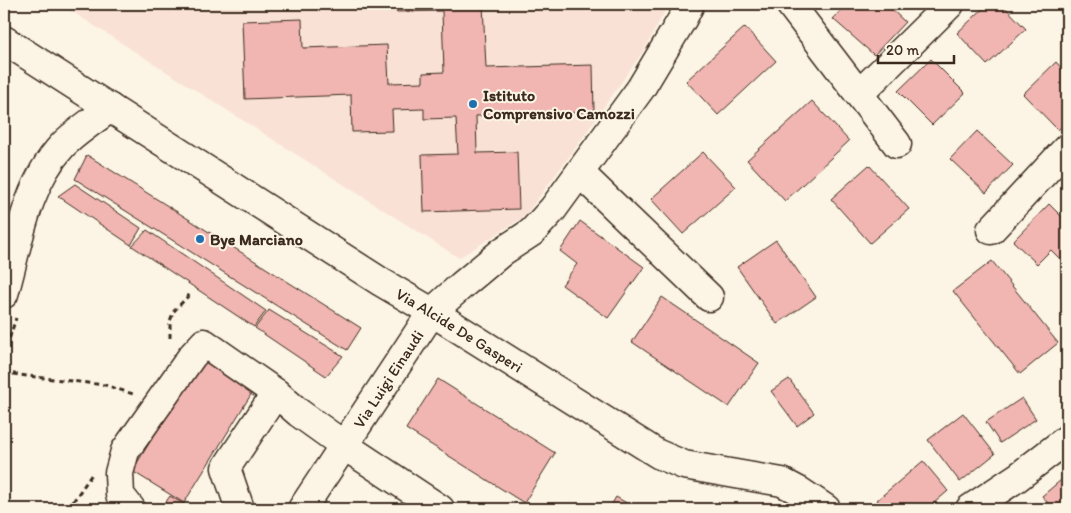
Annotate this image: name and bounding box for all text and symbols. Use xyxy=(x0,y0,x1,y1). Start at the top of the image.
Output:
scale bar xyxy=(878,32,955,64)
text: 20 m xyxy=(886,41,920,59)
place label: Istituto Comprensivo Camozzi xyxy=(483,86,635,124)
marker: Istituto Comprensivo Camozzi xyxy=(467,98,479,110)
place label: Bye Marciano xyxy=(210,230,303,250)
marker: Bye Marciano xyxy=(194,233,206,245)
street label: Via Alcide De Gasperi xyxy=(393,284,526,376)
street label: Via Luigi Einaudi xyxy=(349,326,427,431)

